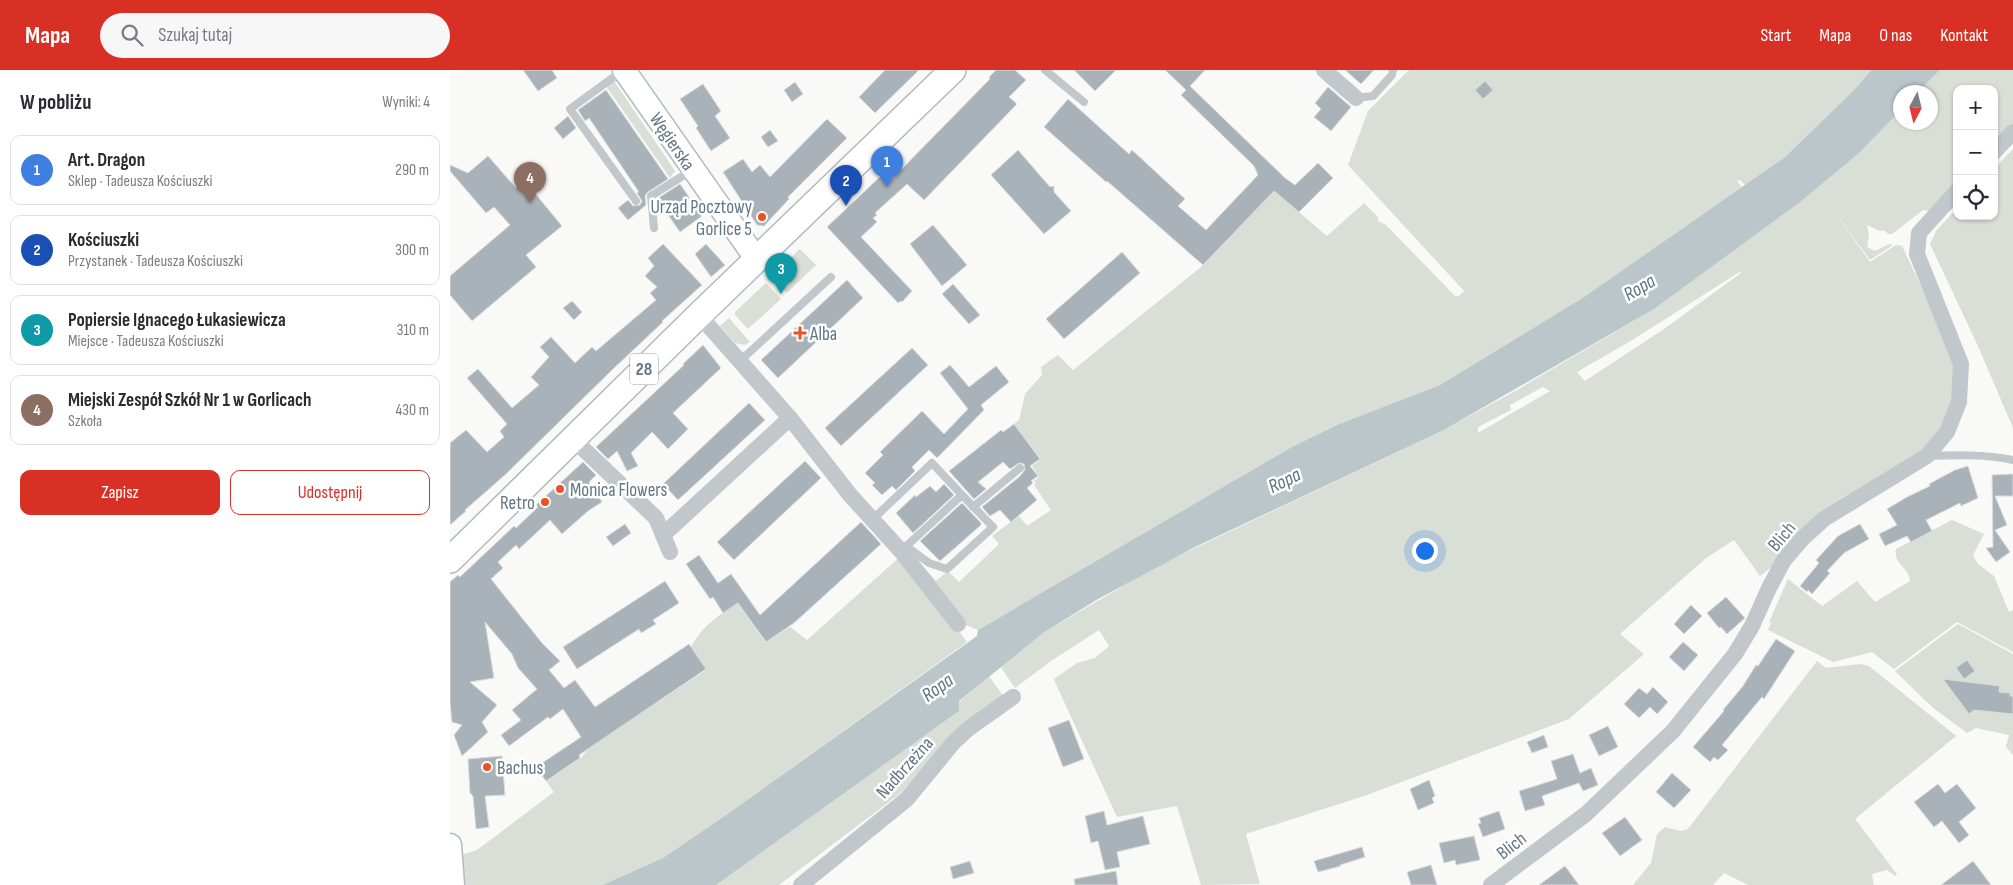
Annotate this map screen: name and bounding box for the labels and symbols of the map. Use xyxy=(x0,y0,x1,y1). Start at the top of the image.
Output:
north arrow xyxy=(1893,85,1938,130)
street label: Węgierska xyxy=(644,108,699,175)
pin: 1 xyxy=(871,146,903,187)
pin: 4 xyxy=(514,162,546,203)
pin: 2 xyxy=(830,165,862,206)
place label: Urząd Pocztowy Gorlice 5 xyxy=(650,196,753,241)
marker: Urząd Pocztowy Gorlice 5 xyxy=(756,211,768,223)
pin: 3 xyxy=(765,253,797,294)
water label: Ropa xyxy=(1619,269,1660,307)
place label: Alba xyxy=(809,323,837,346)
marker: Alba xyxy=(794,327,806,339)
road number: 28 xyxy=(630,354,658,384)
water label: Ropa xyxy=(1264,463,1305,499)
place label: Monica Flowers xyxy=(570,479,667,502)
marker: Monica Flowers xyxy=(554,483,566,495)
place label: Retro xyxy=(500,492,535,515)
marker: Retro xyxy=(539,496,551,508)
street label: Blich xyxy=(1763,517,1801,556)
your location xyxy=(1412,538,1438,564)
water label: Ropa xyxy=(917,668,958,707)
street label: Nadbrzeżna xyxy=(872,733,939,803)
place label: Bachus xyxy=(497,757,544,780)
marker: Bachus xyxy=(481,761,493,773)
street label: Blich xyxy=(1492,827,1531,865)

